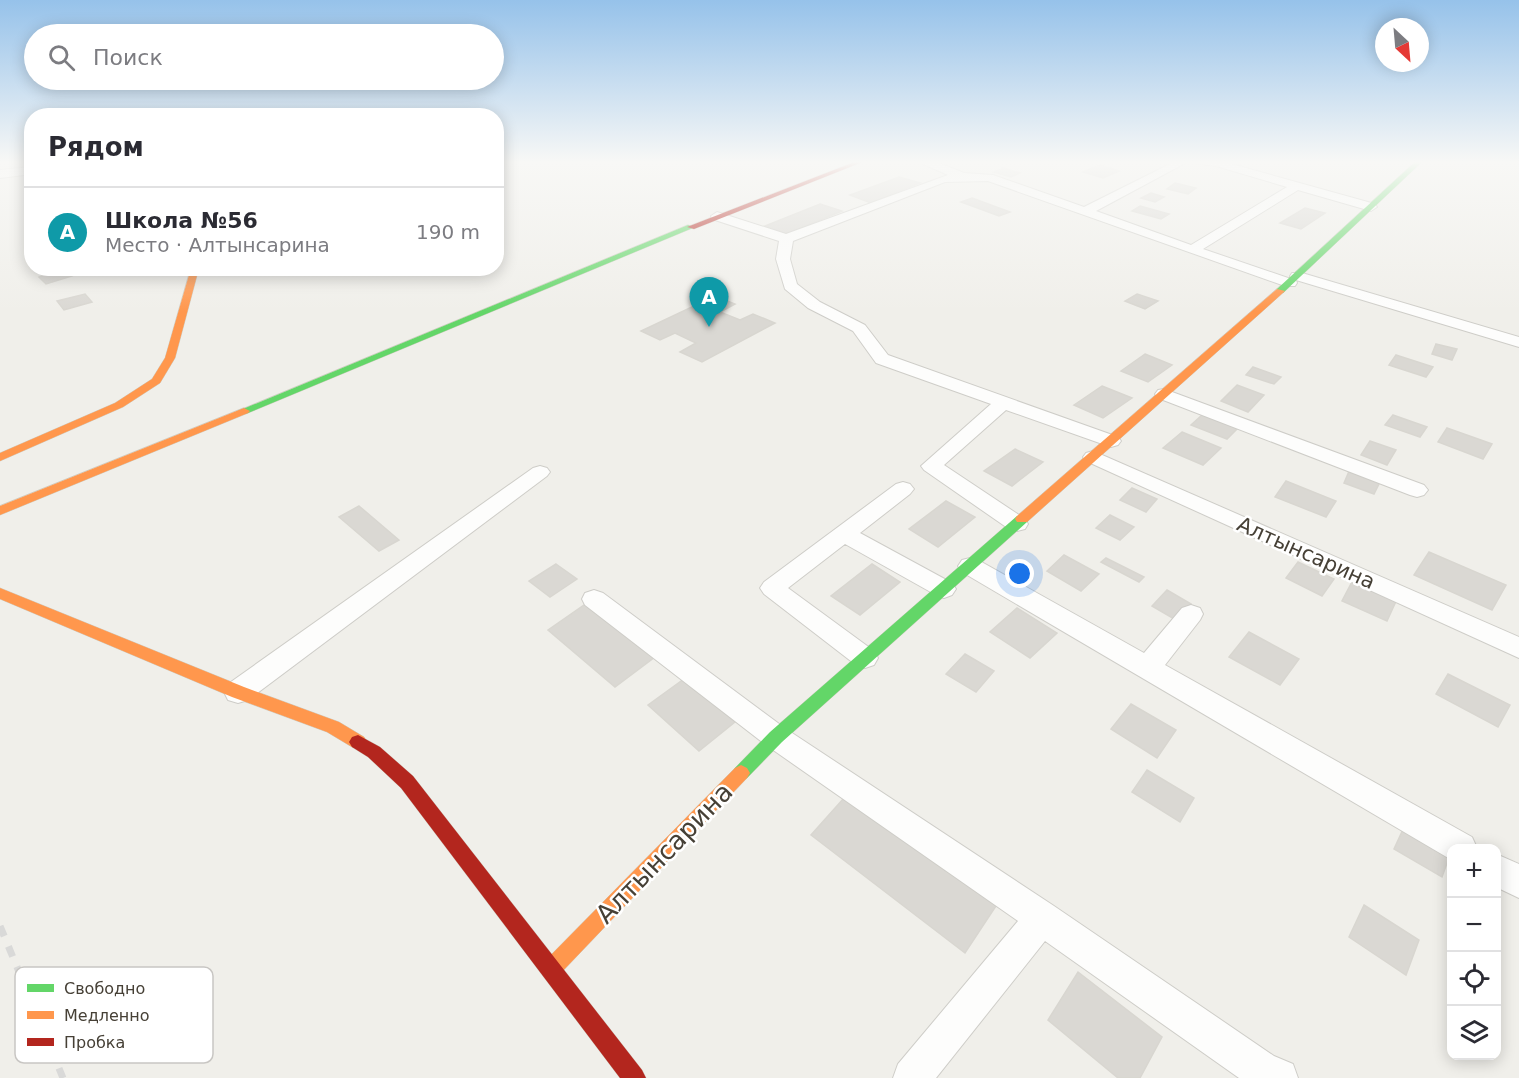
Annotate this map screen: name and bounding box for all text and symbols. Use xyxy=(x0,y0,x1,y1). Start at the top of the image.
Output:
north arrow xyxy=(1375,18,1429,72)
search box xyxy=(24,24,504,90)
icon: search xyxy=(45,41,78,74)
text: Поиск xyxy=(93,45,163,70)
text: Рядом xyxy=(48,132,144,162)
text: Школа №56 xyxy=(105,208,258,233)
text: A xyxy=(60,220,75,244)
text: 190 m xyxy=(416,220,480,244)
text: Место · Алтынсарина xyxy=(105,233,330,257)
pin: A xyxy=(690,278,728,327)
street label: Алтынсарина xyxy=(1233,512,1379,594)
your location xyxy=(1005,559,1034,588)
street label: Алтынсарина xyxy=(589,777,739,929)
map controls xyxy=(1447,844,1501,1060)
button: + xyxy=(1447,844,1501,898)
button: − xyxy=(1447,898,1501,952)
button: locate xyxy=(1447,952,1501,1006)
legend xyxy=(15,967,213,1063)
text: Свободно xyxy=(64,979,145,998)
text: Медленно xyxy=(64,1006,150,1025)
button: layers xyxy=(1447,1006,1501,1060)
text: Пробка xyxy=(64,1033,125,1052)

